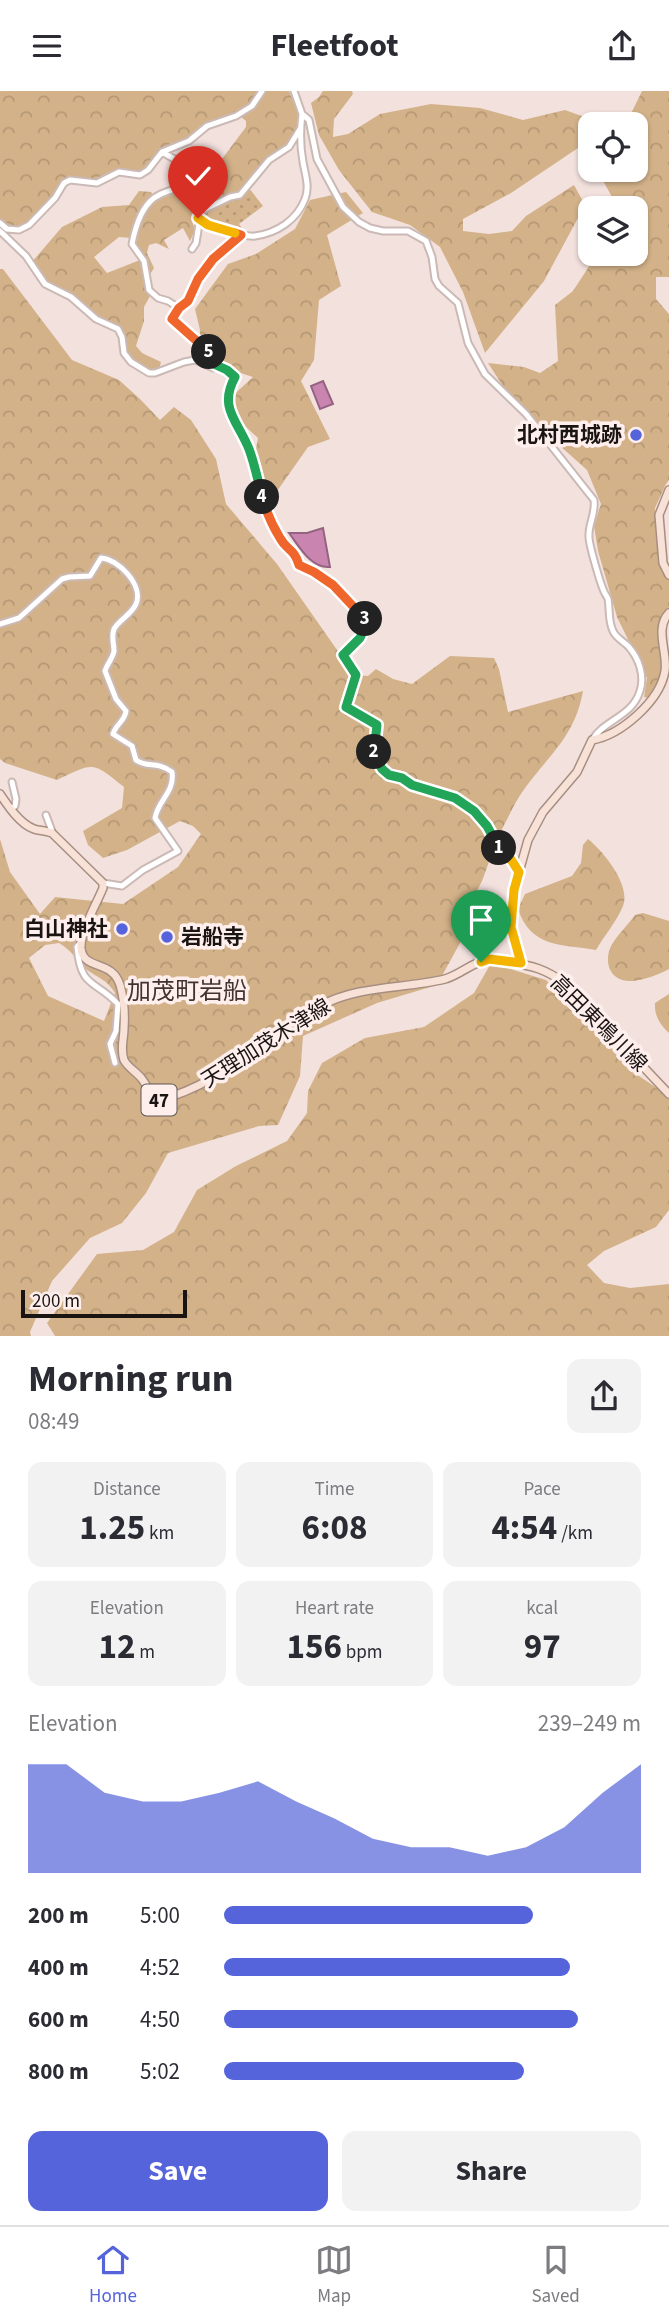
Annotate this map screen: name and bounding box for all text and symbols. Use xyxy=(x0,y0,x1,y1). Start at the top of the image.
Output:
text: Fleetfoot xyxy=(270,23,399,69)
icon: menu xyxy=(28,27,66,65)
icon: share xyxy=(603,27,641,65)
map controls xyxy=(578,112,648,266)
button: locate xyxy=(578,112,648,182)
pin xyxy=(168,146,228,218)
icon: check xyxy=(179,157,217,195)
button: layers xyxy=(578,196,648,266)
pin: 5 xyxy=(192,335,227,369)
text: 5 xyxy=(203,338,214,365)
place label: 北村西城跡 xyxy=(517,420,622,450)
marker: 北村西城跡 xyxy=(628,427,644,443)
pin: 4 xyxy=(244,479,280,515)
text: 4 xyxy=(256,483,267,510)
pin: 3 xyxy=(348,601,382,637)
text: 3 xyxy=(359,605,370,632)
pin: 2 xyxy=(356,735,392,769)
text: 2 xyxy=(368,738,379,765)
pin: 1 xyxy=(482,831,516,865)
text: 1 xyxy=(493,834,504,861)
pin xyxy=(451,890,511,962)
icon: arrive xyxy=(462,901,500,939)
place label: 白山神社 xyxy=(24,914,108,944)
marker: 白山神社 xyxy=(114,921,130,937)
place label: 岩船寺 xyxy=(181,922,244,952)
marker: 岩船寺 xyxy=(159,929,175,945)
street label: 高田東鳴川線 xyxy=(544,968,654,1078)
district label: 加茂町岩船 xyxy=(127,974,247,1009)
street label: 天理加茂木津線 xyxy=(196,991,336,1095)
road number: 47 xyxy=(142,1084,176,1115)
scale bar xyxy=(21,1287,187,1319)
text: 200 m xyxy=(32,1288,80,1315)
text: Morning run xyxy=(28,1352,233,1406)
button: share xyxy=(567,1359,641,1433)
text: 08:49 xyxy=(28,1405,79,1438)
text: Distance xyxy=(93,1476,161,1503)
text: Time xyxy=(314,1476,355,1503)
text: Pace xyxy=(524,1476,561,1503)
text: 1.25 xyxy=(79,1503,145,1553)
text: 6:08 xyxy=(302,1503,367,1553)
text: 4:54 xyxy=(491,1503,557,1553)
text: km xyxy=(145,1520,174,1547)
text: /km xyxy=(557,1520,593,1547)
text: Elevation xyxy=(90,1595,164,1622)
text: Heart rate xyxy=(295,1595,374,1622)
text: kcal xyxy=(526,1595,558,1622)
text: 12 xyxy=(99,1622,136,1672)
text: 156 xyxy=(286,1622,342,1672)
text: 97 xyxy=(524,1622,561,1672)
text: m xyxy=(136,1639,155,1666)
text: bpm xyxy=(342,1639,383,1666)
text: Elevation xyxy=(28,1707,118,1740)
text: 239–249 m xyxy=(538,1707,641,1740)
text: 200 m xyxy=(28,1899,89,1932)
text: 5:00 xyxy=(140,1899,180,1932)
text: 400 m xyxy=(28,1951,89,1984)
text: 4:52 xyxy=(140,1951,180,1984)
text: 600 m xyxy=(28,2003,89,2036)
text: 4:50 xyxy=(140,2003,180,2036)
text: 800 m xyxy=(28,2055,89,2088)
text: 5:02 xyxy=(140,2055,180,2088)
button: Save xyxy=(28,2131,328,2211)
button: Share xyxy=(342,2131,641,2211)
tab: Home xyxy=(89,2241,137,2310)
tab: Map xyxy=(315,2241,353,2310)
tab: Saved xyxy=(531,2241,580,2310)

